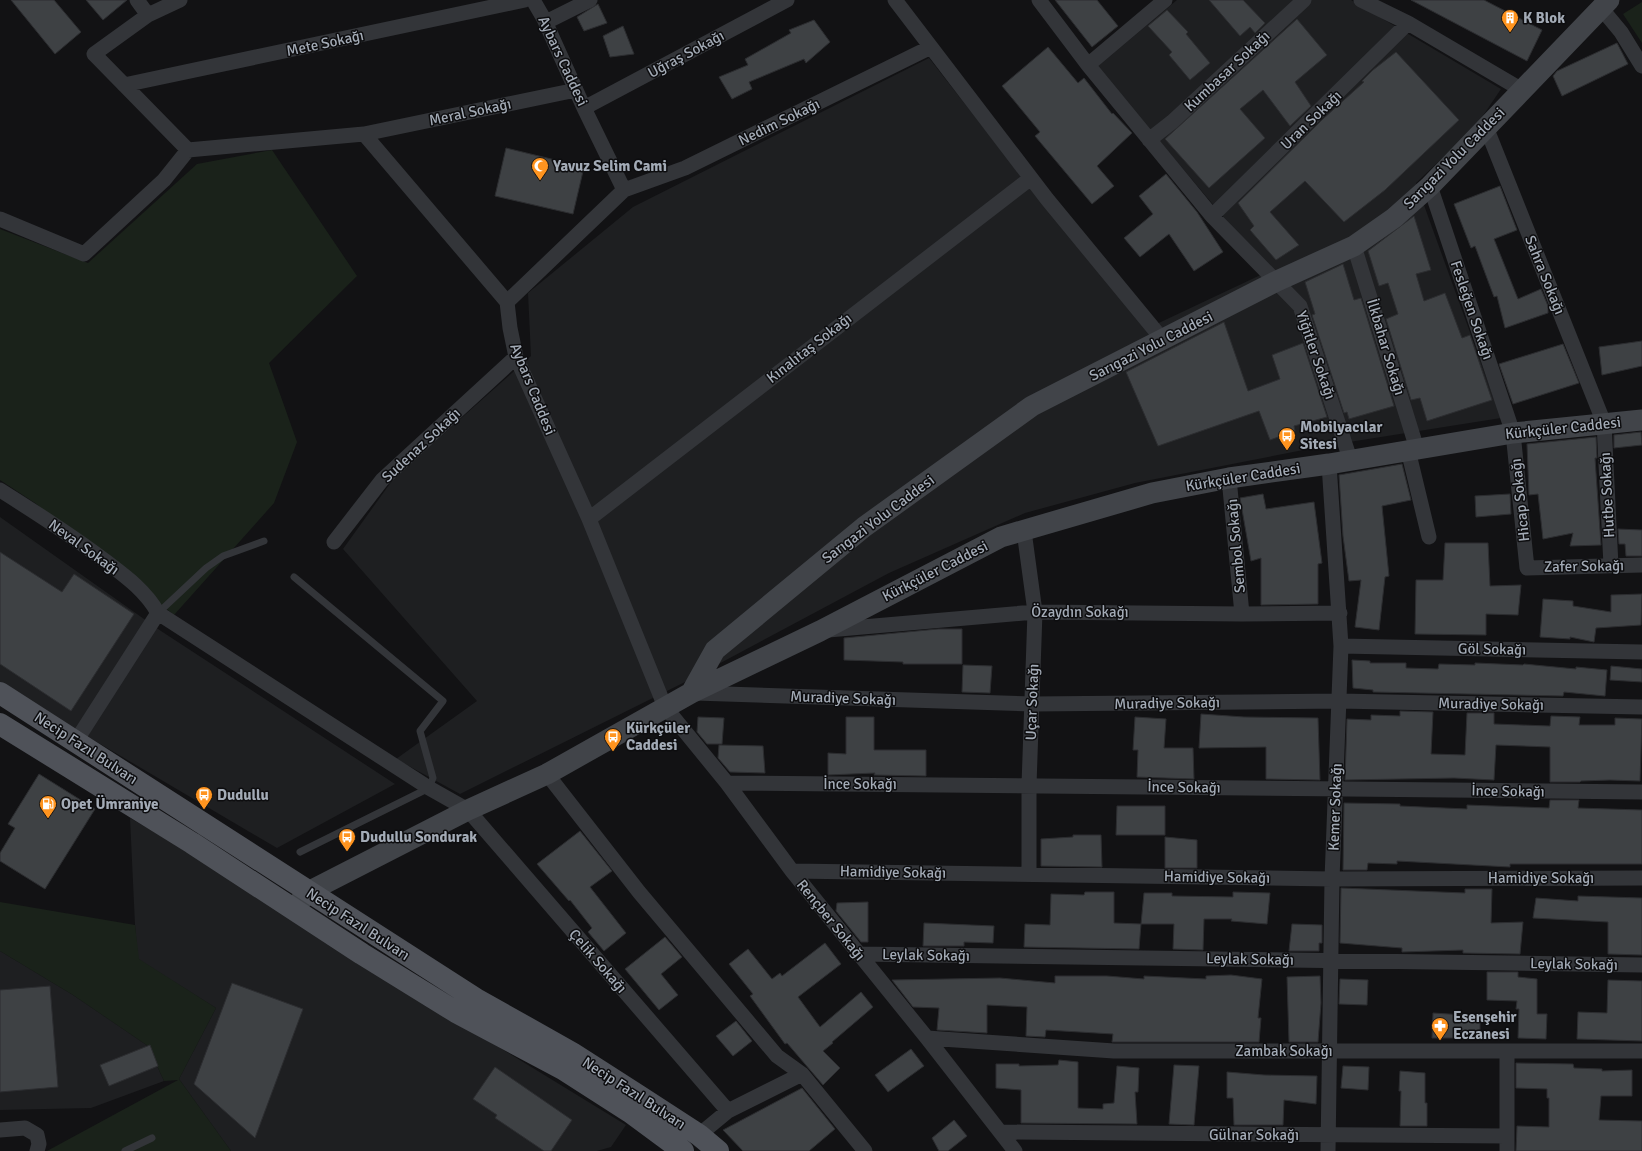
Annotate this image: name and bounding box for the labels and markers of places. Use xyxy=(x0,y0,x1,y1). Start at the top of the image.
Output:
building icon: K Blok xyxy=(1500,8,1520,33)
place label: K Blok xyxy=(1523,9,1565,27)
mosque icon: Yavuz Selim Cami xyxy=(530,156,550,181)
place label: Yavuz Selim Cami xyxy=(552,157,667,175)
place label: Mobilyacılar Sitesi xyxy=(1300,418,1382,453)
bus stop icon: Mobilyacılar Sitesi xyxy=(1277,426,1297,451)
place label: Kürkçüler Caddesi xyxy=(626,719,690,754)
bus stop icon: Kürkçüler Caddesi xyxy=(603,727,623,752)
bus stop icon: Dudullu xyxy=(194,785,214,810)
place label: Dudullu xyxy=(217,786,269,804)
fuel station icon: Opet Ümraniye xyxy=(38,794,58,819)
place label: Opet Ümraniye xyxy=(61,795,158,813)
bus stop icon: Dudullu Sondurak xyxy=(337,827,357,852)
place label: Dudullu Sondurak xyxy=(360,828,477,846)
place label: Esenşehir Eczanesi xyxy=(1453,1008,1517,1043)
pharmacy icon: Esenşehir Eczanesi xyxy=(1430,1016,1450,1041)

